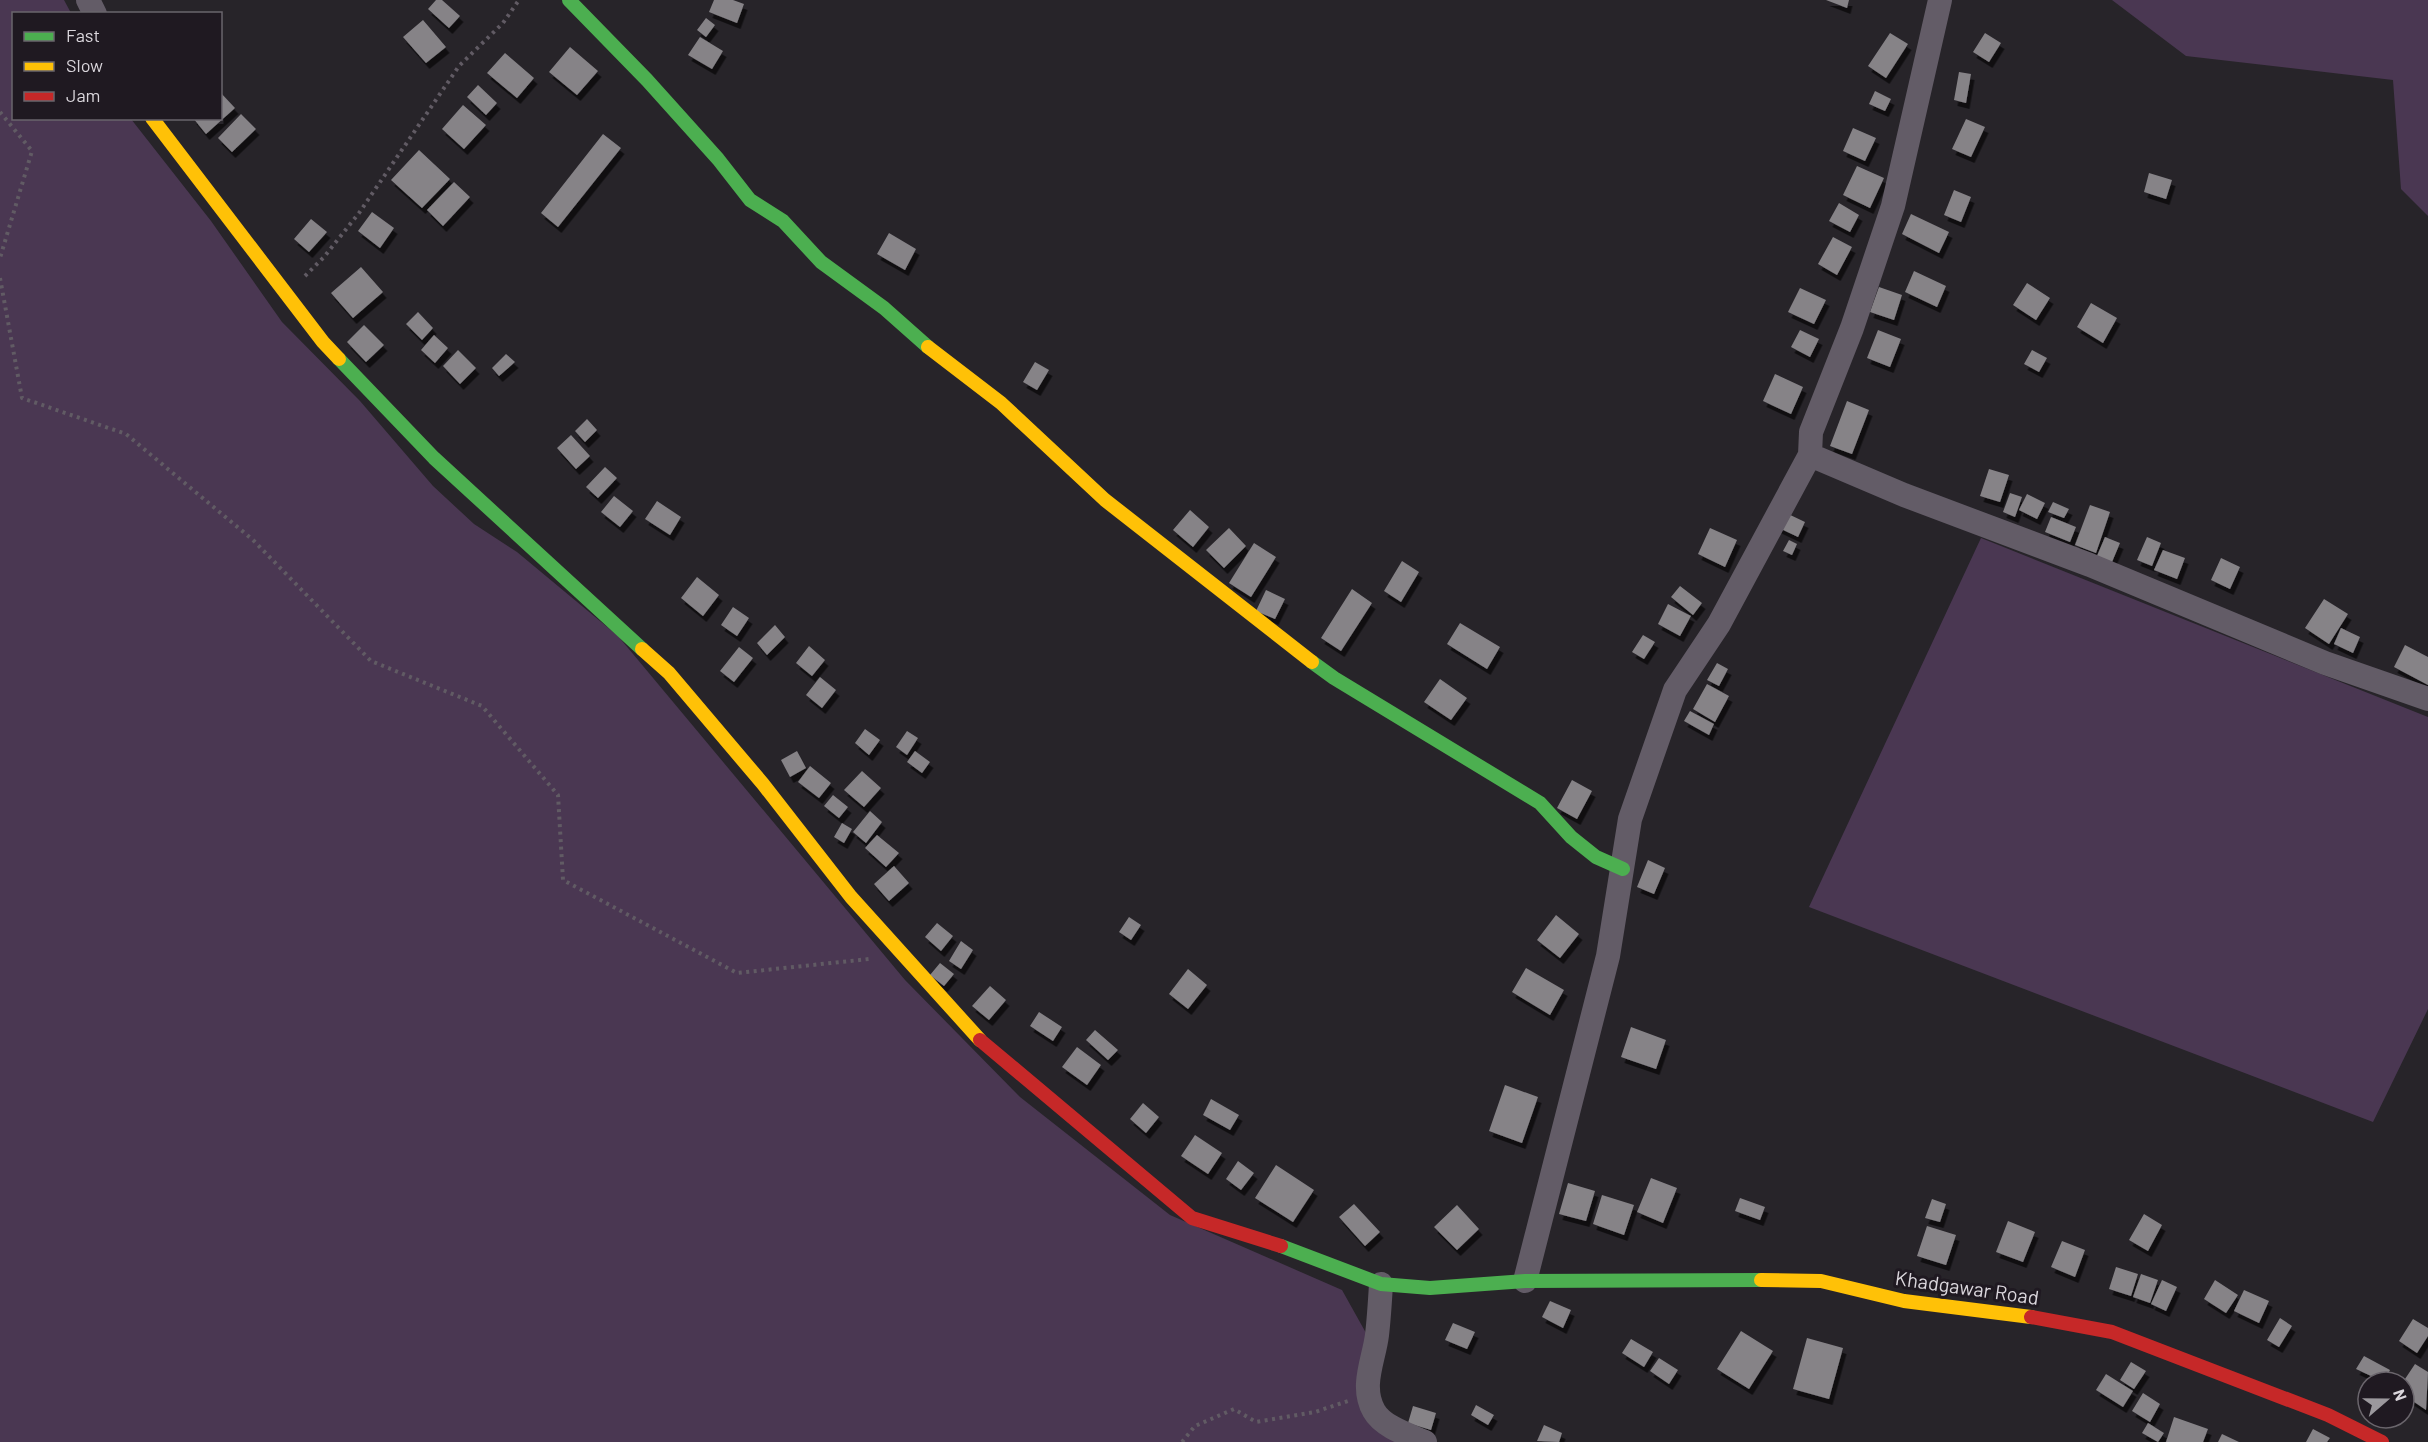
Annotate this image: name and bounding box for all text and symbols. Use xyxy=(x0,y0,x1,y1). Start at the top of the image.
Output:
legend xyxy=(12,12,222,120)
text: Fast xyxy=(66,24,100,46)
text: Slow xyxy=(66,54,103,76)
text: Jam xyxy=(66,84,100,106)
street label: Khadgawar Road xyxy=(1894,1265,2041,1309)
north arrow xyxy=(2356,1370,2416,1430)
text: N xyxy=(2390,1386,2411,1403)

